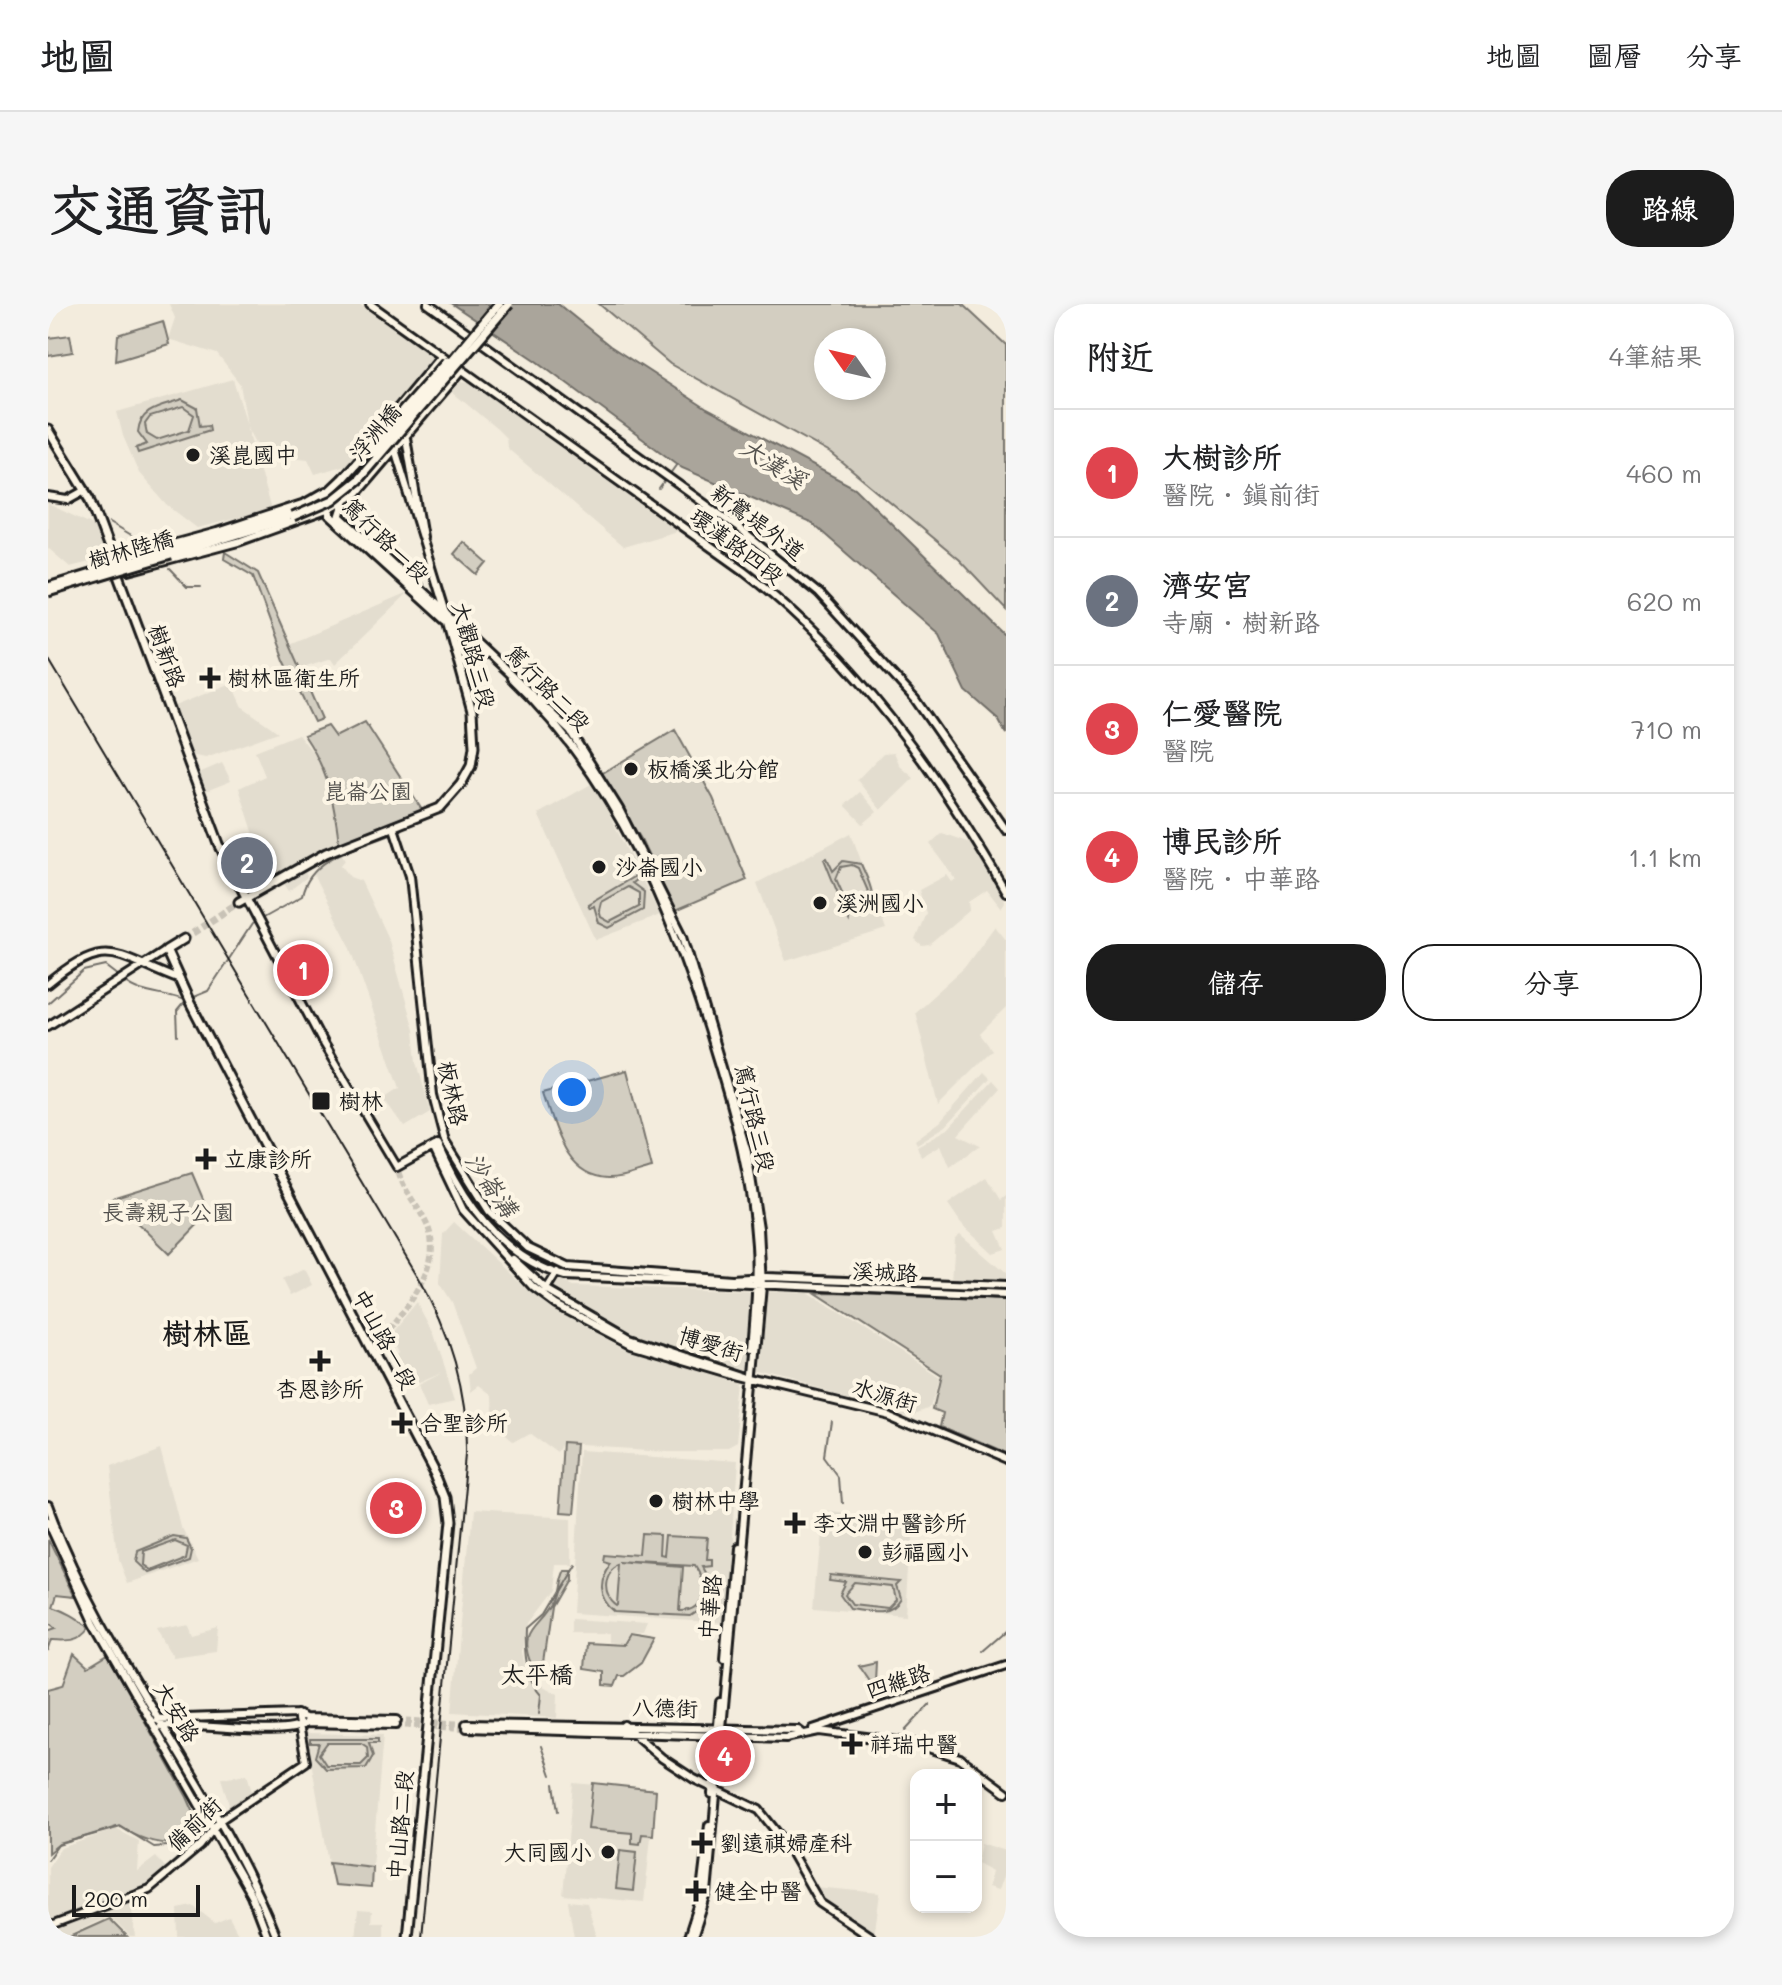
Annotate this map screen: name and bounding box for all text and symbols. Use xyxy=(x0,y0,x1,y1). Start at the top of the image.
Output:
text: 地圖 xyxy=(40,30,116,80)
text: 地圖 xyxy=(1486,37,1542,73)
text: 圖層 xyxy=(1586,37,1642,73)
text: 分享 xyxy=(1686,37,1742,73)
button: 路線 xyxy=(1606,170,1734,247)
text: 交通資訊 xyxy=(48,171,272,244)
north arrow xyxy=(814,328,886,400)
text: 附近 xyxy=(1086,333,1154,378)
text: 4筆結果 xyxy=(1609,339,1702,373)
street label: 浮洲橋 xyxy=(342,397,407,466)
water label: 大漢溪 xyxy=(735,431,814,496)
text: 大樹診所 xyxy=(1162,436,1282,476)
place label: 溪崑國中 xyxy=(209,440,297,469)
marker: 溪崑國中 xyxy=(184,446,202,464)
text: 1 xyxy=(1106,456,1118,490)
text: 460 m xyxy=(1626,456,1702,490)
street label: 新鶯堤外道 xyxy=(706,477,811,566)
text: 醫院 · 鎮前街 xyxy=(1162,477,1320,511)
street label: 篤行路一段 xyxy=(337,491,436,588)
street label: 環漢路四段 xyxy=(685,501,790,590)
street label: 樹林陸橋 xyxy=(85,522,177,575)
text: 濟安宮 xyxy=(1162,564,1252,604)
text: 2 xyxy=(1105,584,1119,618)
text: 620 m xyxy=(1627,584,1702,618)
street label: 大觀路三段 xyxy=(446,598,503,712)
text: 寺廟 · 樹新路 xyxy=(1162,605,1320,639)
street label: 樹新路 xyxy=(143,620,192,692)
street label: 篤行路二段 xyxy=(500,638,597,737)
place label: 樹林區衛生所 xyxy=(228,663,360,692)
marker: 樹林區衛生所 xyxy=(199,667,221,689)
text: 仁愛醫院 xyxy=(1162,692,1282,732)
text: 3 xyxy=(1104,712,1120,746)
text: 710 m xyxy=(1631,712,1702,746)
text: 醫院 xyxy=(1162,733,1214,767)
place label: 板橋溪北分館 xyxy=(647,754,779,783)
marker: 板橋溪北分館 xyxy=(622,760,640,778)
park label: 崑崙公園 xyxy=(324,776,412,805)
text: 博民診所 xyxy=(1162,820,1282,860)
pin: 2 xyxy=(221,833,273,893)
text: 4 xyxy=(1104,840,1120,874)
text: 1.1 km xyxy=(1628,840,1702,874)
place label: 沙崙國小 xyxy=(615,852,703,881)
marker: 沙崙國小 xyxy=(590,858,608,876)
text: 醫院 · 中華路 xyxy=(1162,861,1320,895)
place label: 溪洲國小 xyxy=(836,888,924,917)
marker: 溪洲國小 xyxy=(811,894,829,912)
pin: 1 xyxy=(277,940,329,1000)
button: 儲存 xyxy=(1086,944,1386,1021)
button: 分享 xyxy=(1402,944,1702,1021)
street label: 板林路 xyxy=(432,1058,475,1128)
street label: 篤行路三段 xyxy=(729,1061,782,1175)
your location xyxy=(552,1072,592,1112)
place label: 樹林 xyxy=(339,1086,383,1115)
marker: 樹林 xyxy=(310,1090,332,1112)
place label: 立康診所 xyxy=(224,1144,312,1173)
water label: 沙崙溝 xyxy=(459,1146,527,1224)
marker: 立康診所 xyxy=(195,1148,217,1170)
park label: 長壽親子公園 xyxy=(102,1197,234,1226)
street label: 溪城路 xyxy=(852,1256,919,1287)
street label: 中山路一段 xyxy=(347,1283,424,1394)
district label: 樹林區 xyxy=(162,1312,252,1352)
street label: 博愛街 xyxy=(675,1320,747,1367)
marker: 杏恩診所 xyxy=(309,1350,331,1372)
street label: 水源街 xyxy=(849,1371,921,1418)
place label: 杏恩診所 xyxy=(276,1374,364,1403)
place label: 合聖診所 xyxy=(420,1408,508,1437)
marker: 合聖診所 xyxy=(391,1412,413,1434)
pin: 3 xyxy=(370,1478,422,1538)
place label: 樹林中學 xyxy=(672,1486,760,1515)
marker: 樹林中學 xyxy=(647,1492,665,1510)
place label: 李文淵中醫診所 xyxy=(813,1508,967,1537)
marker: 李文淵中醫診所 xyxy=(784,1512,806,1534)
place label: 彭福國小 xyxy=(881,1537,969,1566)
marker: 彭福國小 xyxy=(856,1543,874,1561)
street label: 中華路 xyxy=(692,1573,727,1641)
street label: 四維路 xyxy=(862,1657,934,1705)
district label: 太平橋 xyxy=(501,1658,573,1689)
street label: 大安路 xyxy=(148,1676,207,1748)
street label: 八德街 xyxy=(632,1692,698,1723)
pin: 4 xyxy=(699,1726,751,1786)
place label: 祥瑞中醫 xyxy=(870,1729,958,1758)
marker: 祥瑞中醫 xyxy=(841,1733,863,1755)
street label: 中山路二段 xyxy=(380,1769,419,1881)
map controls xyxy=(910,1769,982,1913)
button: + xyxy=(910,1769,982,1841)
street label: 備前街 xyxy=(160,1790,227,1857)
place label: 劉遠祺婦產科 xyxy=(720,1828,852,1857)
marker: 劉遠祺婦產科 xyxy=(691,1832,713,1854)
place label: 大同國小 xyxy=(504,1837,592,1866)
button: − xyxy=(910,1841,982,1913)
marker: 大同國小 xyxy=(599,1843,617,1861)
place label: 健全中醫 xyxy=(714,1876,802,1905)
marker: 健全中醫 xyxy=(685,1880,707,1902)
scale bar xyxy=(72,1881,200,1917)
text: 200 m xyxy=(84,1884,148,1913)

